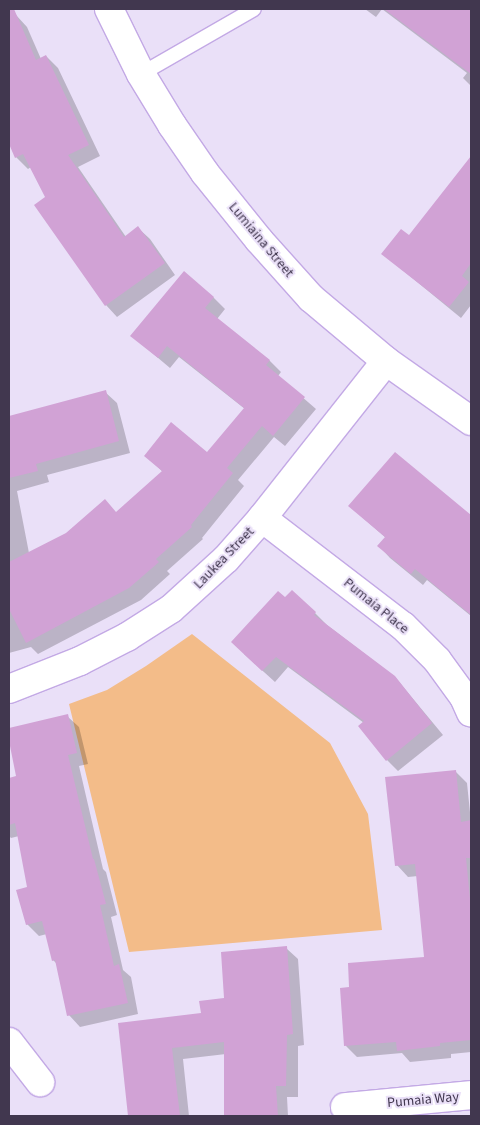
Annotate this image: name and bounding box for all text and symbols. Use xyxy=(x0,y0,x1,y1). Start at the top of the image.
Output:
street label: Lumiaina Street xyxy=(225,199,297,281)
street label: Laukea Street xyxy=(190,523,258,593)
street label: Pumaia Place xyxy=(340,575,412,637)
street label: Pumaia Way xyxy=(386,1088,460,1112)

